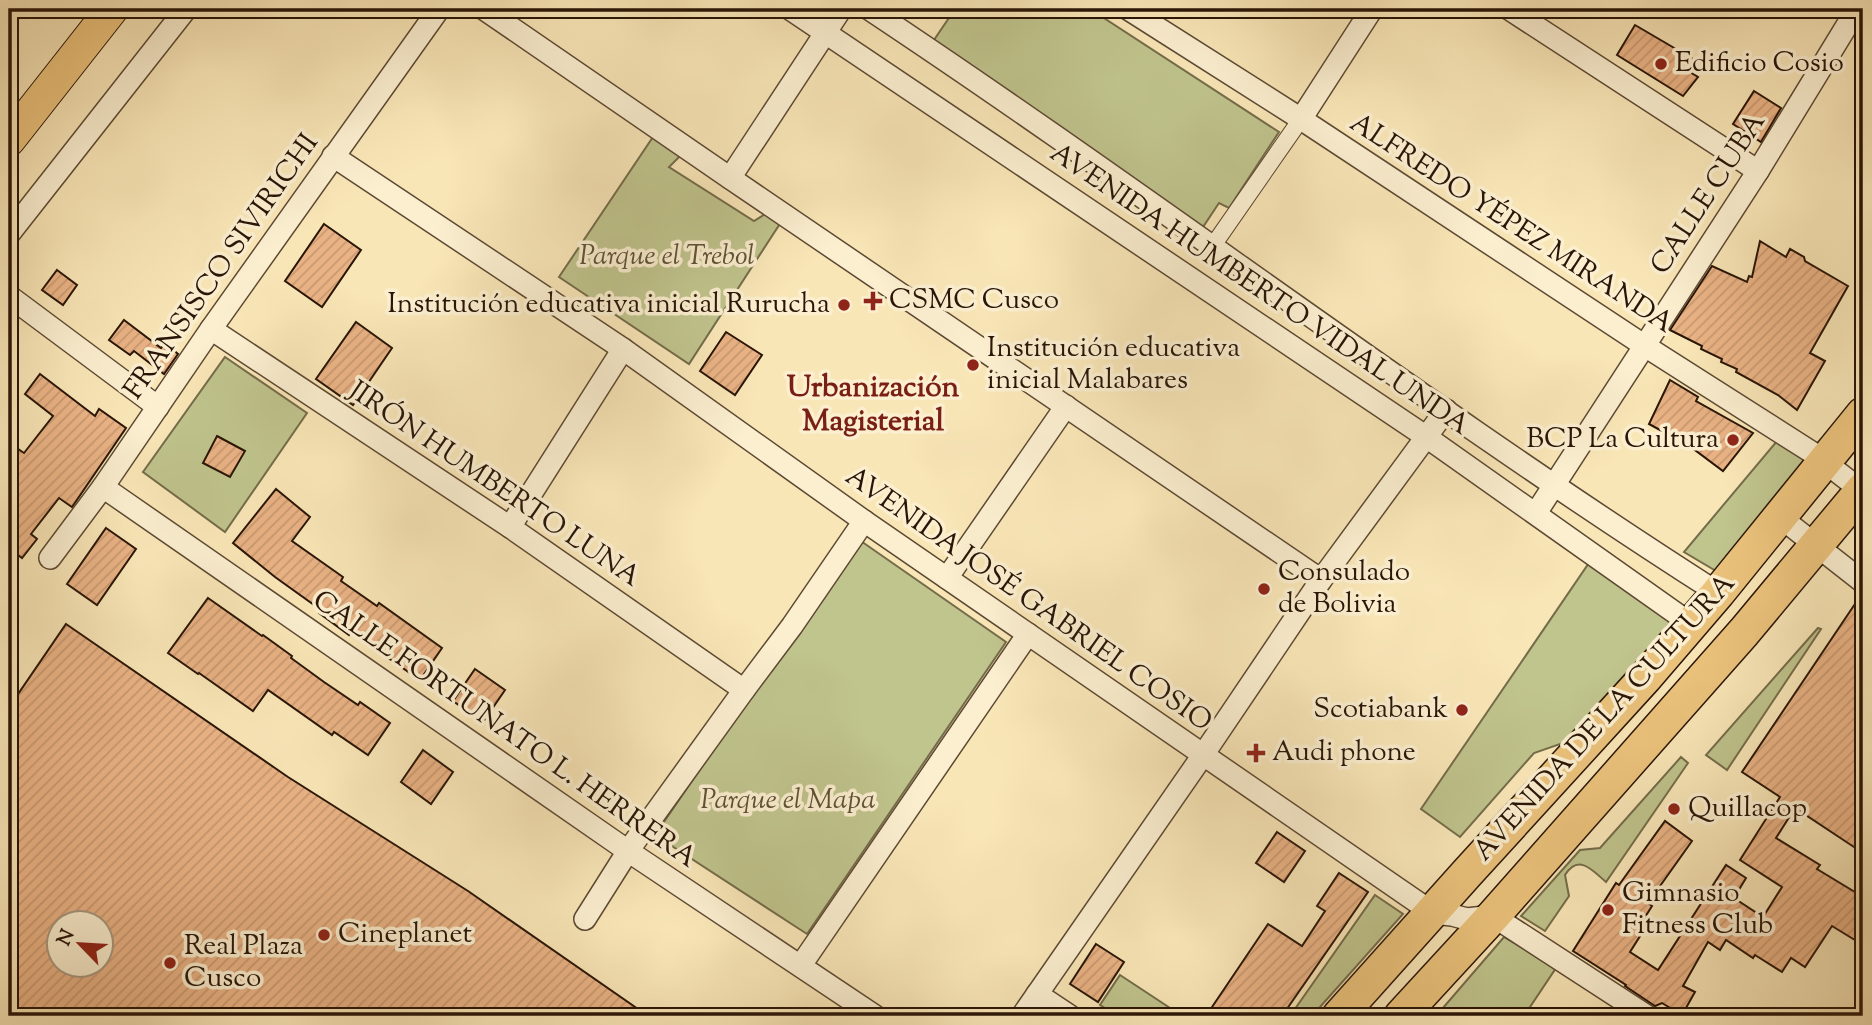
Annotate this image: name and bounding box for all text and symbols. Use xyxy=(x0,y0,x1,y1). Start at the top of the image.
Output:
place label: Edificio Cosio xyxy=(1675,44,1844,84)
marker: Edificio Cosio xyxy=(1653,56,1669,72)
street label: ALFREDO YÉPEZ MIRANDA xyxy=(1341,104,1681,344)
street label: CALLE CUBA xyxy=(1642,105,1776,283)
street label: FRANSISCO SIVIRICHI xyxy=(115,126,329,408)
street label: AVENIDA HUMBERTO VIDAL UNDA xyxy=(1041,134,1477,446)
park label: Parque el Trebol xyxy=(579,237,755,277)
place label: CSMC Cusco xyxy=(889,281,1059,321)
place label: Institución educativa inicial Rurucha xyxy=(387,285,830,325)
marker: CSMC Cusco xyxy=(863,291,883,311)
marker: Institución educativa inicial Rurucha xyxy=(836,297,852,313)
place label: Institución educativa inicial Malabares xyxy=(987,329,1240,401)
marker: Institución educativa inicial Malabares xyxy=(965,357,981,373)
district label: Urbanización Magisterial xyxy=(787,367,960,444)
street label: JIRÓN HUMBERTO LUNA xyxy=(338,371,648,598)
place label: BCP La Cultura xyxy=(1526,420,1719,460)
marker: BCP La Cultura xyxy=(1725,432,1741,448)
street label: AVENIDA JOSÉ GABRIEL COSIO xyxy=(837,458,1219,742)
place label: Consulado de Bolivia xyxy=(1278,553,1410,625)
street label: AVENIDA DE LA CULTURA xyxy=(1465,565,1746,871)
street label: CALLE FORTUNATO L. HERRERA xyxy=(304,581,704,879)
marker: Consulado de Bolivia xyxy=(1256,581,1272,597)
place label: Scotiabank xyxy=(1313,690,1448,730)
marker: Scotiabank xyxy=(1454,702,1470,718)
place label: Audi phone xyxy=(1272,733,1416,773)
marker: Audi phone xyxy=(1246,743,1266,763)
park label: Parque el Mapa xyxy=(701,781,875,821)
place label: Quillacop xyxy=(1688,789,1807,829)
marker: Quillacop xyxy=(1666,801,1682,817)
place label: Gimnasio Fitness Club xyxy=(1622,874,1773,946)
marker: Gimnasio Fitness Club xyxy=(1600,902,1616,918)
north arrow xyxy=(46,909,116,979)
place label: Cineplanet xyxy=(338,915,472,955)
text: N xyxy=(51,925,82,950)
place label: Real Plaza Cusco xyxy=(184,927,303,999)
marker: Cineplanet xyxy=(316,927,332,943)
marker: Real Plaza Cusco xyxy=(162,955,178,971)

